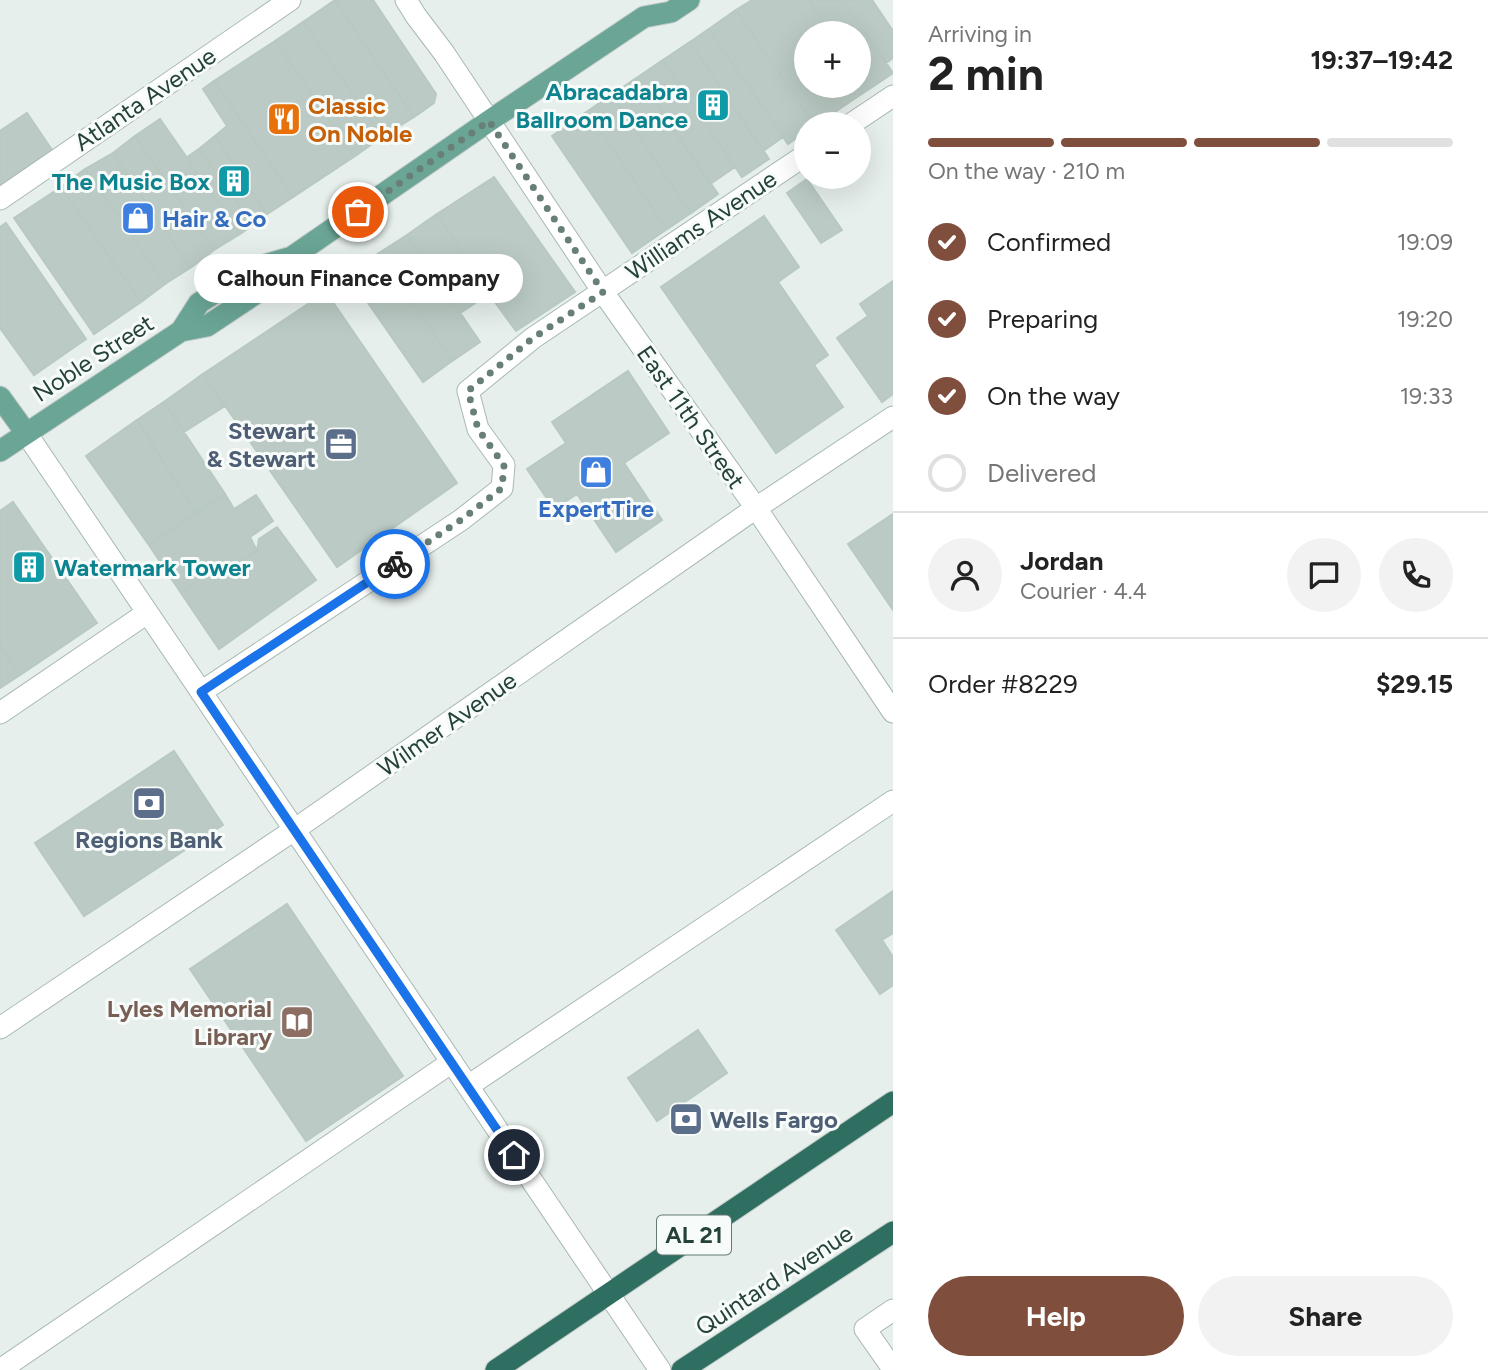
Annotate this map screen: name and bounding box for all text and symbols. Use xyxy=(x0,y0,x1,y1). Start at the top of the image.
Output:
text: Arriving in xyxy=(928,20,1032,48)
map controls xyxy=(794,21,871,189)
button: + xyxy=(794,21,871,98)
street label: Atlanta Avenue xyxy=(69,41,221,157)
text: 19:37–19:42 xyxy=(1311,44,1453,76)
text: 2 min xyxy=(928,46,1044,102)
place label: Abracadabra Ballroom Dance xyxy=(515,77,688,134)
building icon: Abracadabra Ballroom Dance xyxy=(694,86,732,124)
place label: Classic On Noble xyxy=(308,91,412,148)
restaurant icon: Classic On Noble xyxy=(265,100,303,138)
button: − xyxy=(794,112,871,189)
text: On the way · 210 m xyxy=(928,157,1125,185)
building icon: The Music Box xyxy=(215,162,253,200)
street label: Williams Avenue xyxy=(620,164,782,286)
place label: The Music Box xyxy=(52,167,210,196)
pin xyxy=(328,182,388,242)
icon: bag xyxy=(339,193,377,231)
shop icon: Hair & Co xyxy=(119,199,157,237)
place label: Hair & Co xyxy=(162,204,267,233)
icon: check xyxy=(928,223,966,261)
text: Confirmed xyxy=(987,226,1111,258)
text: 19:09 xyxy=(1397,228,1453,256)
callout: Calhoun Finance Company xyxy=(194,254,522,303)
text: Calhoun Finance Company xyxy=(217,264,500,292)
icon: check xyxy=(928,300,966,338)
text: Preparing xyxy=(987,303,1098,335)
text: 19:20 xyxy=(1397,305,1453,333)
street label: Noble Street xyxy=(27,308,159,408)
street label: East 11th Street xyxy=(631,340,751,494)
icon: check xyxy=(928,377,966,415)
text: On the way xyxy=(987,380,1120,412)
text: 19:33 xyxy=(1400,382,1453,410)
place label: Stewart & Stewart xyxy=(207,416,316,473)
office icon: Stewart & Stewart xyxy=(322,425,360,463)
shop icon: ExpertTire xyxy=(577,453,615,491)
text: Delivered xyxy=(987,457,1096,489)
place label: ExpertTire xyxy=(538,494,654,523)
courier xyxy=(360,529,430,599)
button: person xyxy=(928,538,1002,612)
button: chat xyxy=(1287,538,1361,612)
button: phone xyxy=(1379,538,1453,612)
icon: bike xyxy=(376,545,414,583)
text: Jordan xyxy=(1020,545,1103,577)
building icon: Watermark Tower xyxy=(10,548,48,586)
place label: Watermark Tower xyxy=(54,553,251,582)
text: Courier · 4.4 xyxy=(1020,577,1147,605)
street label: Wilmer Avenue xyxy=(372,665,522,783)
text: Order #8229 xyxy=(928,668,1078,700)
text: $29.15 xyxy=(1376,668,1453,700)
bank icon: Regions Bank xyxy=(130,784,168,822)
place label: Regions Bank xyxy=(75,825,223,854)
place label: Lyles Memorial Library xyxy=(107,994,272,1051)
library icon: Lyles Memorial Library xyxy=(278,1003,316,1041)
bank icon: Wells Fargo xyxy=(667,1100,705,1138)
place label: Wells Fargo xyxy=(710,1105,838,1134)
pin xyxy=(484,1125,544,1185)
icon: home xyxy=(495,1136,533,1174)
road number: AL 21 xyxy=(657,1216,731,1254)
street label: Quintard Avenue xyxy=(690,1218,858,1342)
button: Help xyxy=(928,1276,1184,1356)
button: Share xyxy=(1198,1276,1453,1356)

